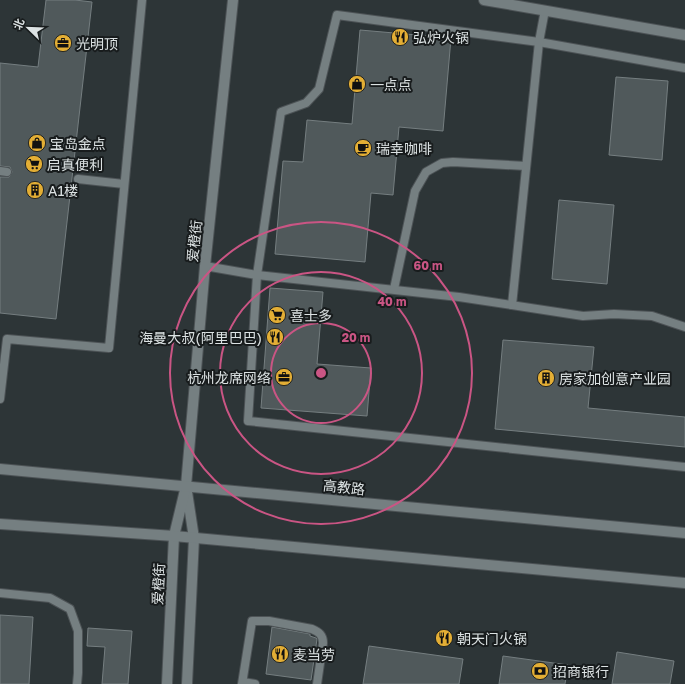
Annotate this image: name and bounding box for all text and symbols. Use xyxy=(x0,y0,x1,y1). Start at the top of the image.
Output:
north arrow xyxy=(8,8,48,48)
text: 北 xyxy=(10,16,26,31)
restaurant icon: 弘炉火锅 xyxy=(390,27,410,47)
place label: 弘炉火锅 xyxy=(413,29,469,46)
office icon: 光明顶 xyxy=(53,33,73,53)
place label: 光明顶 xyxy=(76,35,118,52)
shop icon: 一点点 xyxy=(347,74,367,94)
place label: 一点点 xyxy=(370,76,412,93)
shop icon: 宝岛金点 xyxy=(27,133,47,153)
place label: 宝岛金点 xyxy=(50,135,106,152)
cafe icon: 瑞幸咖啡 xyxy=(353,138,373,158)
place label: 瑞幸咖啡 xyxy=(376,140,432,157)
supermarket icon: 启真便利 xyxy=(24,154,44,174)
place label: 启真便利 xyxy=(47,156,103,173)
building icon: A1楼 xyxy=(25,180,45,200)
place label: A1楼 xyxy=(48,182,78,199)
street label: 爱橙街 xyxy=(183,219,205,263)
text: 60 m xyxy=(414,258,442,273)
text: 40 m xyxy=(378,294,406,309)
supermarket icon: 喜士多 xyxy=(267,305,287,325)
place label: 喜士多 xyxy=(290,307,332,324)
restaurant icon: 海曼大叔(阿里巴巴) xyxy=(265,327,285,347)
place label: 海曼大叔(阿里巴巴) xyxy=(139,329,262,346)
text: 20 m xyxy=(342,330,370,345)
centre of rings xyxy=(314,366,328,380)
office icon: 杭州龙席网络 xyxy=(274,367,294,387)
building icon: 房家加创意产业园 xyxy=(536,368,556,388)
place label: 杭州龙席网络 xyxy=(187,369,271,386)
place label: 房家加创意产业园 xyxy=(559,370,671,387)
street label: 高教路 xyxy=(322,476,366,498)
street label: 爱橙街 xyxy=(148,563,168,605)
restaurant icon: 朝天门火锅 xyxy=(434,628,454,648)
place label: 朝天门火锅 xyxy=(457,630,527,647)
restaurant icon: 麦当劳 xyxy=(270,644,290,664)
place label: 麦当劳 xyxy=(293,646,335,663)
bank icon: 招商银行 xyxy=(530,661,550,681)
place label: 招商银行 xyxy=(553,663,609,680)

